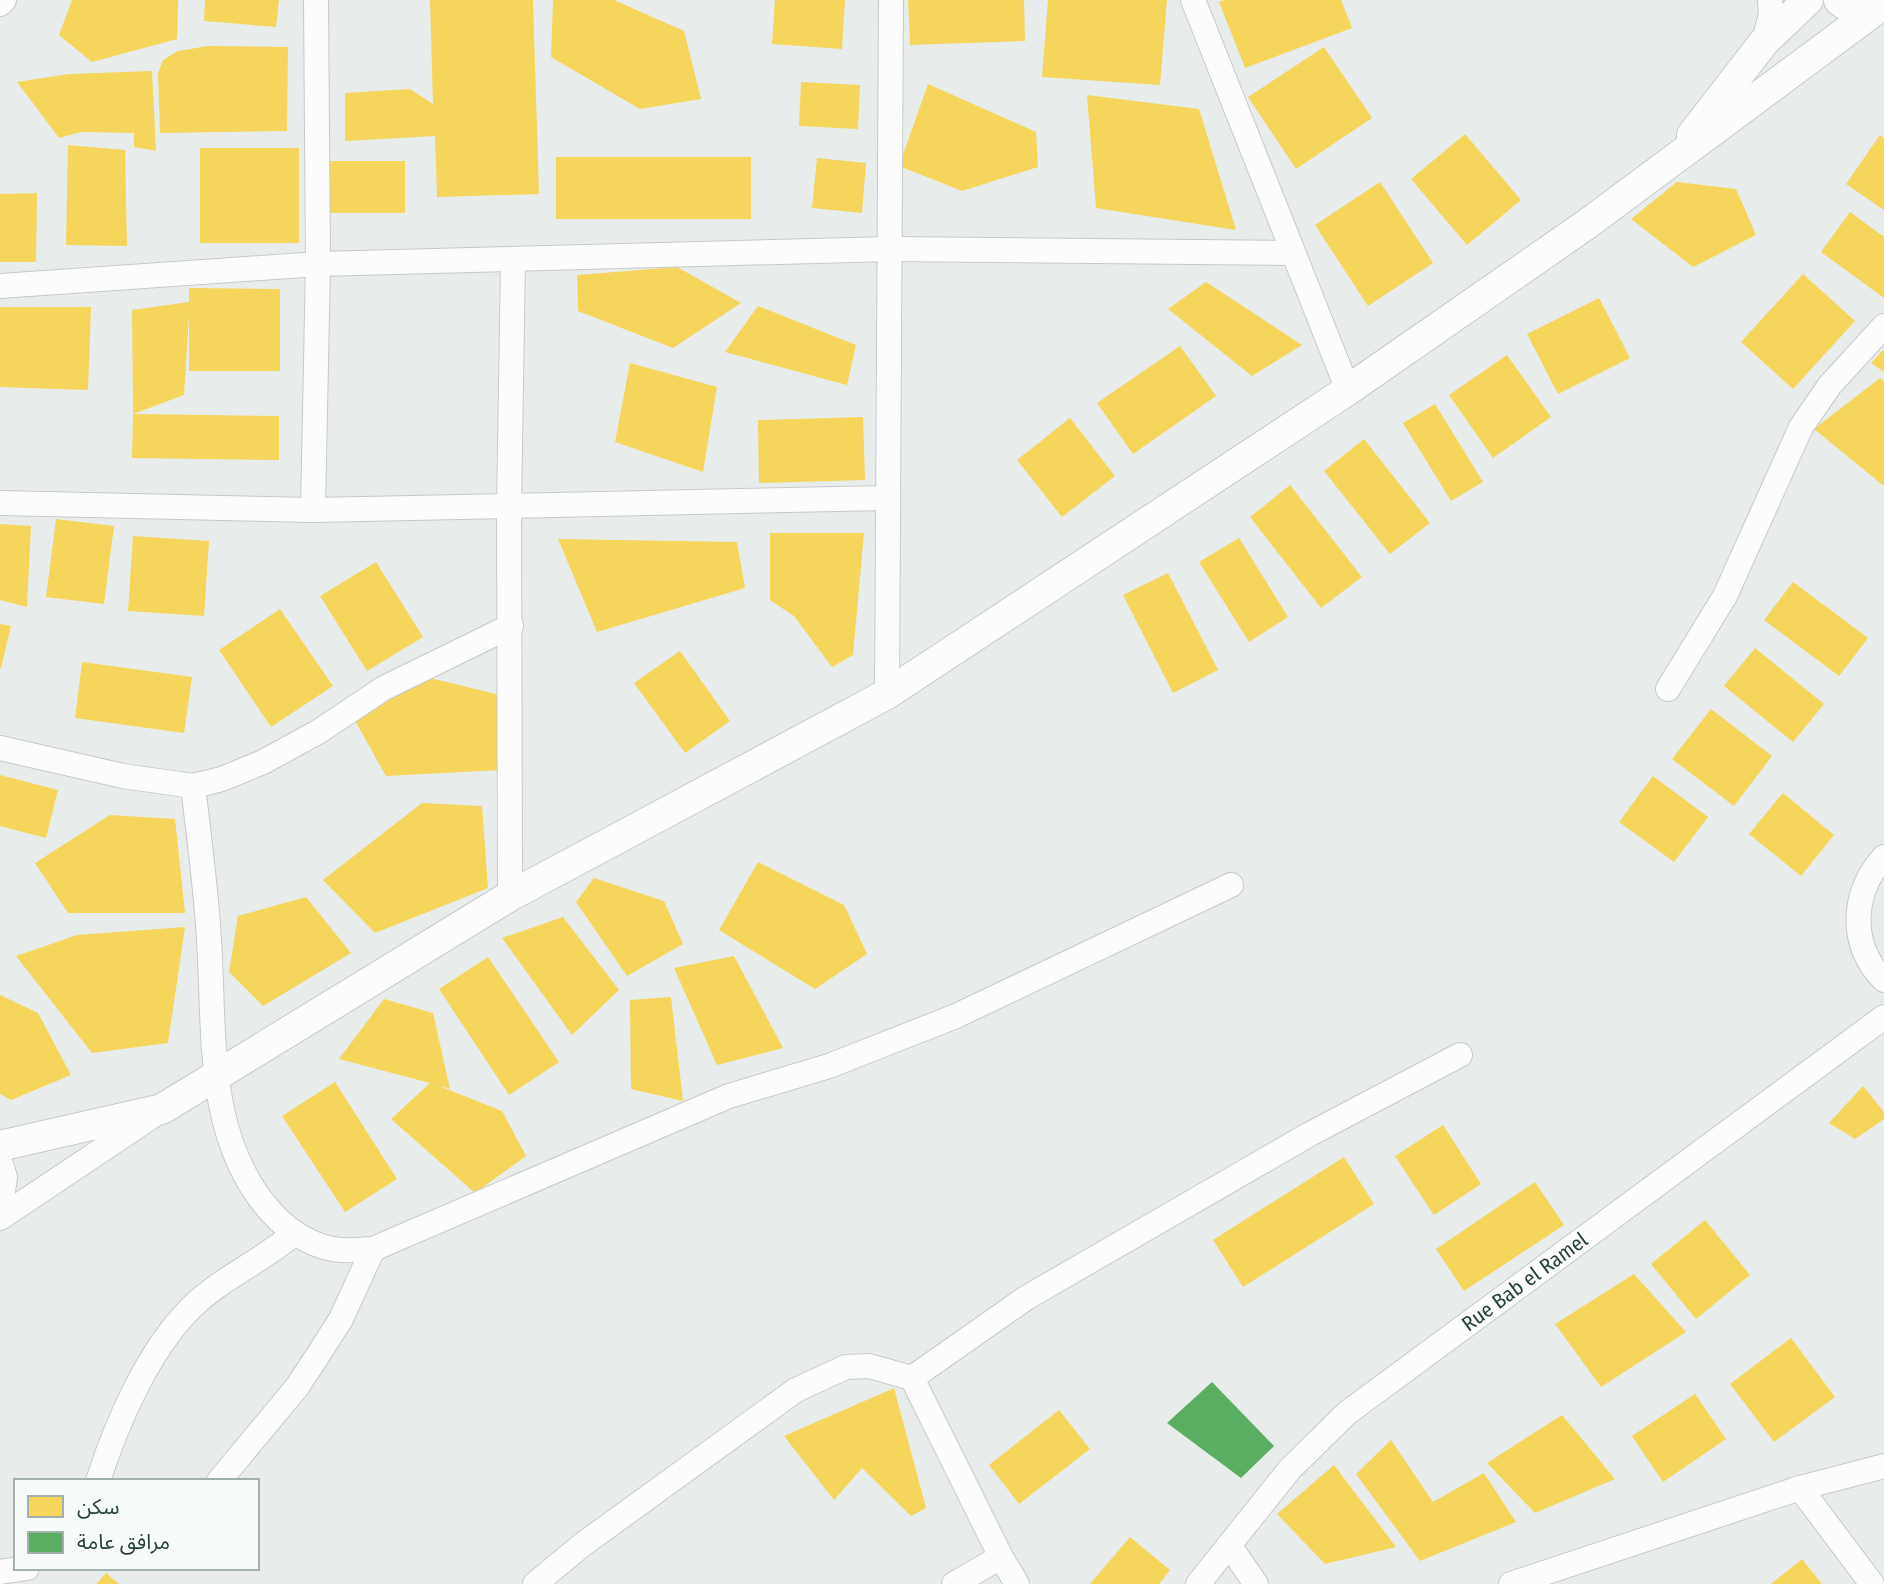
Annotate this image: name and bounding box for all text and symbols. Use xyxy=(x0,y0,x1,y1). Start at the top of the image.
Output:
street label: Rue Bab el Ramel xyxy=(1457,1227,1593,1337)
legend xyxy=(14,1479,259,1570)
text: سكن xyxy=(77,1494,119,1520)
text: مرافق عامة xyxy=(77,1529,170,1555)

